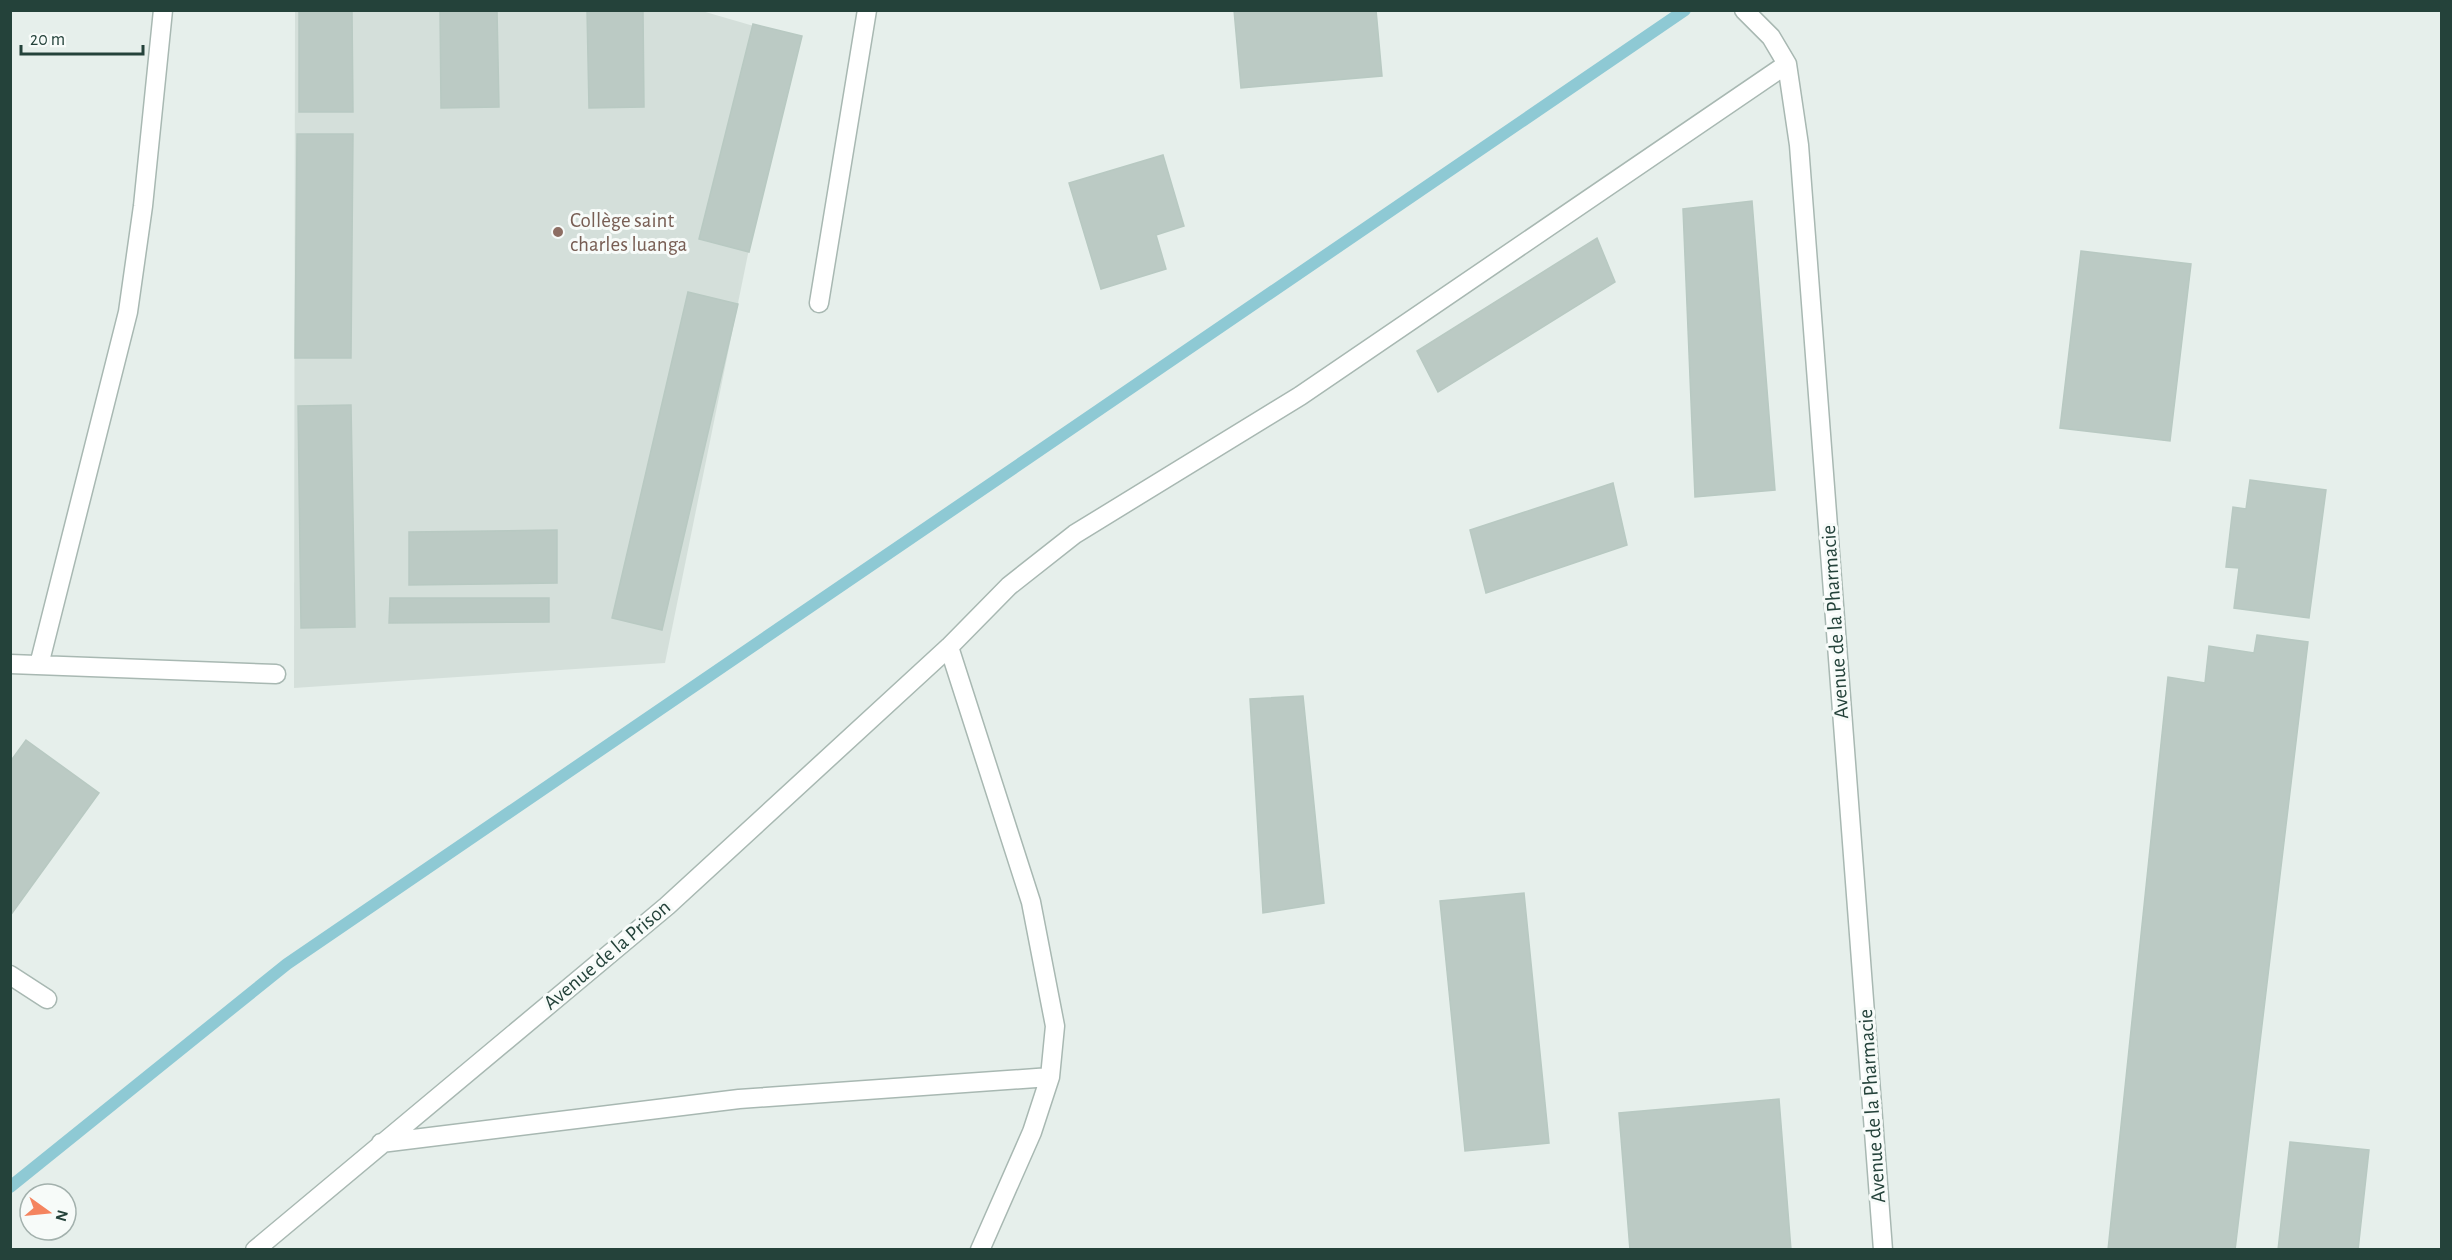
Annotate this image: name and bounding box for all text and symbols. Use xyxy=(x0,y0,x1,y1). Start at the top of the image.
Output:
scale bar xyxy=(21,18,142,56)
text: 20 m xyxy=(30,31,65,49)
place label: Collège saint charles luanga xyxy=(570,210,688,255)
marker: Collège saint charles luanga xyxy=(551,225,565,239)
street label: Avenue de la Pharmacie xyxy=(1818,524,1852,720)
street label: Avenue de la Prison xyxy=(540,896,674,1014)
street label: Avenue de la Pharmacie xyxy=(1855,1008,1889,1204)
north arrow xyxy=(18,1182,78,1242)
text: N xyxy=(52,1208,71,1223)

